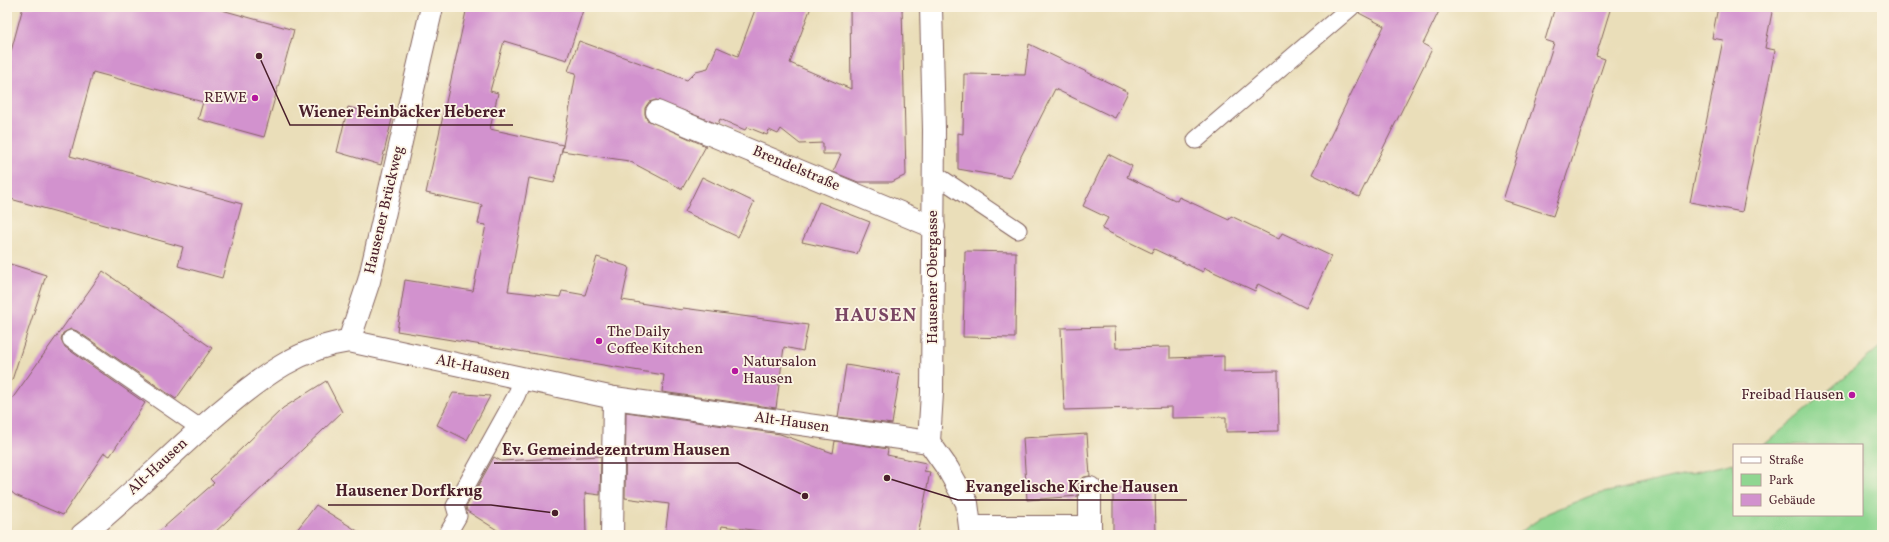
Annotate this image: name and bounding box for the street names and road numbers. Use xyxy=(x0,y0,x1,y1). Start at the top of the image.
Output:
street label: Brendelstraße xyxy=(749,141,843,197)
street label: Hausener Brückweg xyxy=(360,144,410,276)
street label: Hausener Obergasse xyxy=(923,210,944,344)
street label: Alt-Hausen xyxy=(434,350,512,386)
street label: Alt-Hausen xyxy=(753,407,831,439)
street label: Alt-Hausen xyxy=(123,434,193,500)

